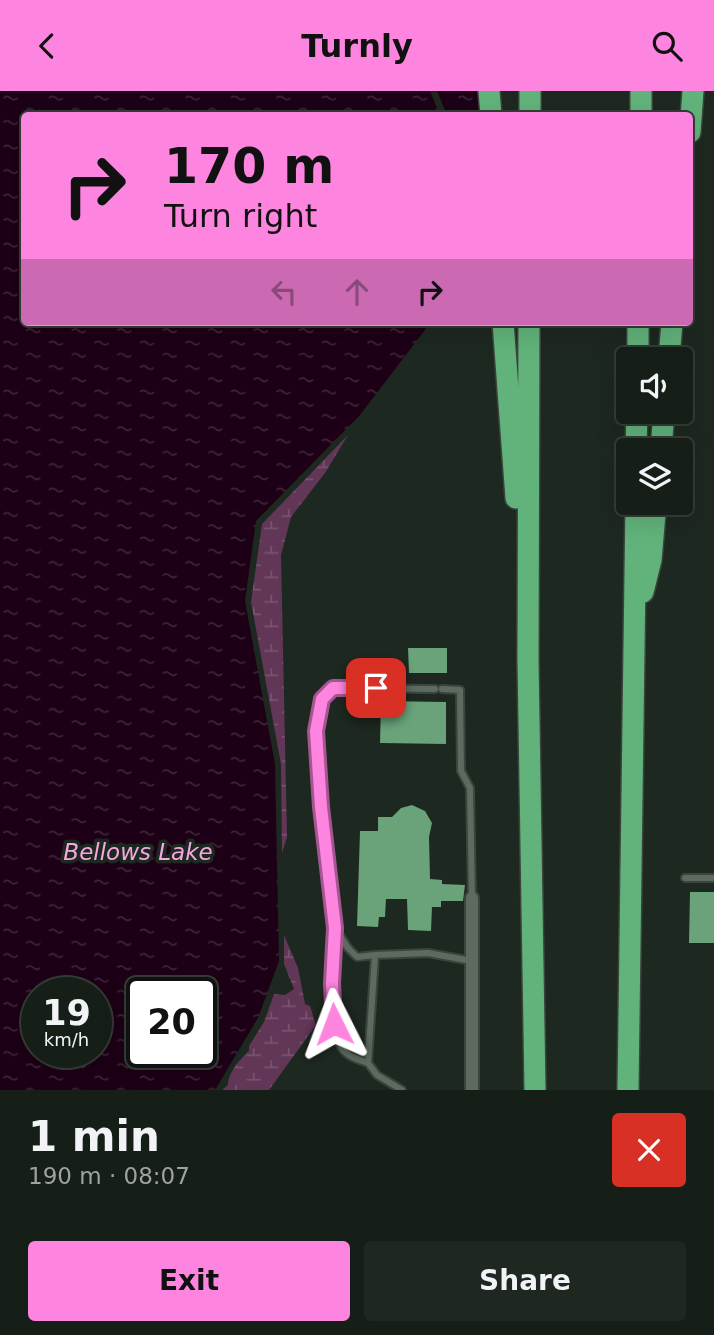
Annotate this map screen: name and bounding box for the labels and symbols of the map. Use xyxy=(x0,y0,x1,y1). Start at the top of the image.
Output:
pin xyxy=(346,658,406,718)
water label: Bellows Lake xyxy=(63,839,213,865)
speed limit sign: 20 xyxy=(126,977,217,1068)
position arrow xyxy=(297,987,371,1061)

